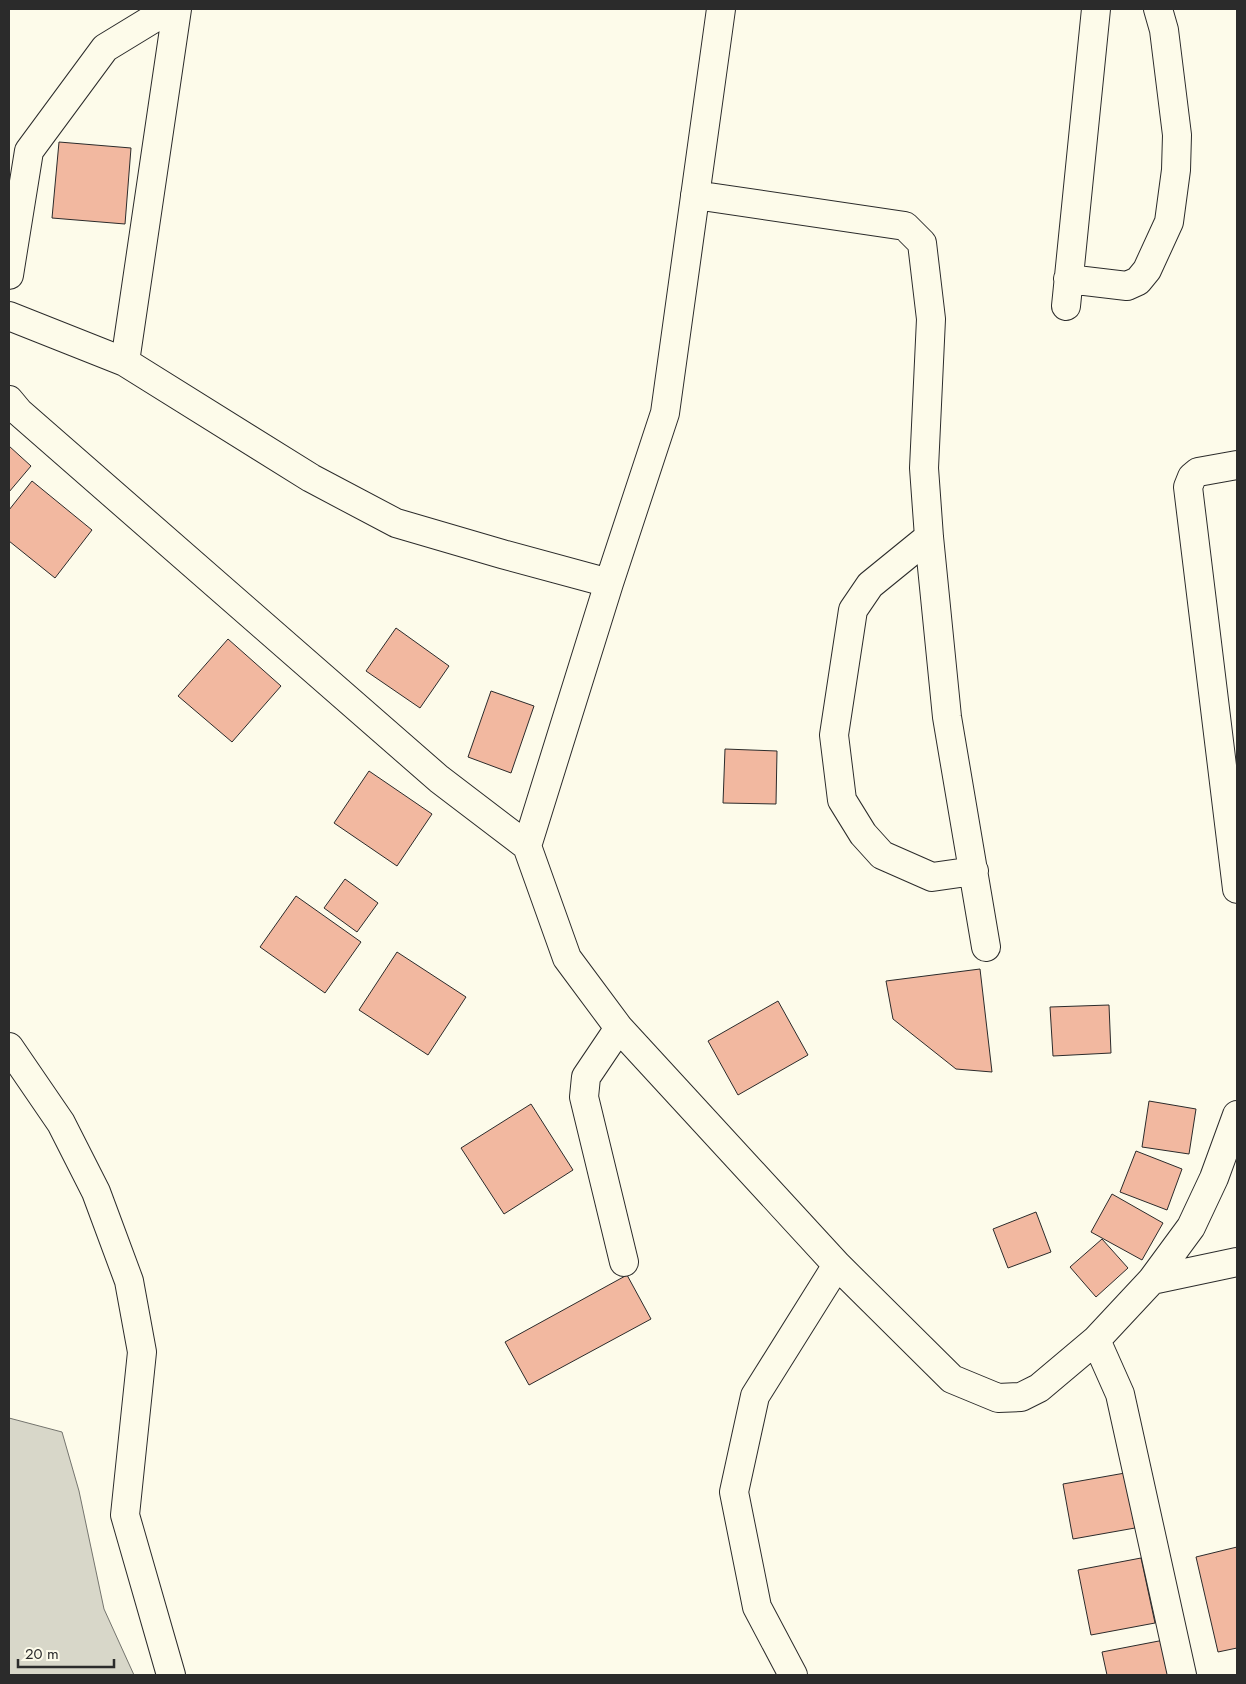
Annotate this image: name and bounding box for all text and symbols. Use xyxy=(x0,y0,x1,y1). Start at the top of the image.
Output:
scale bar xyxy=(18,1636,114,1668)
text: 20 m xyxy=(25,1643,59,1665)

